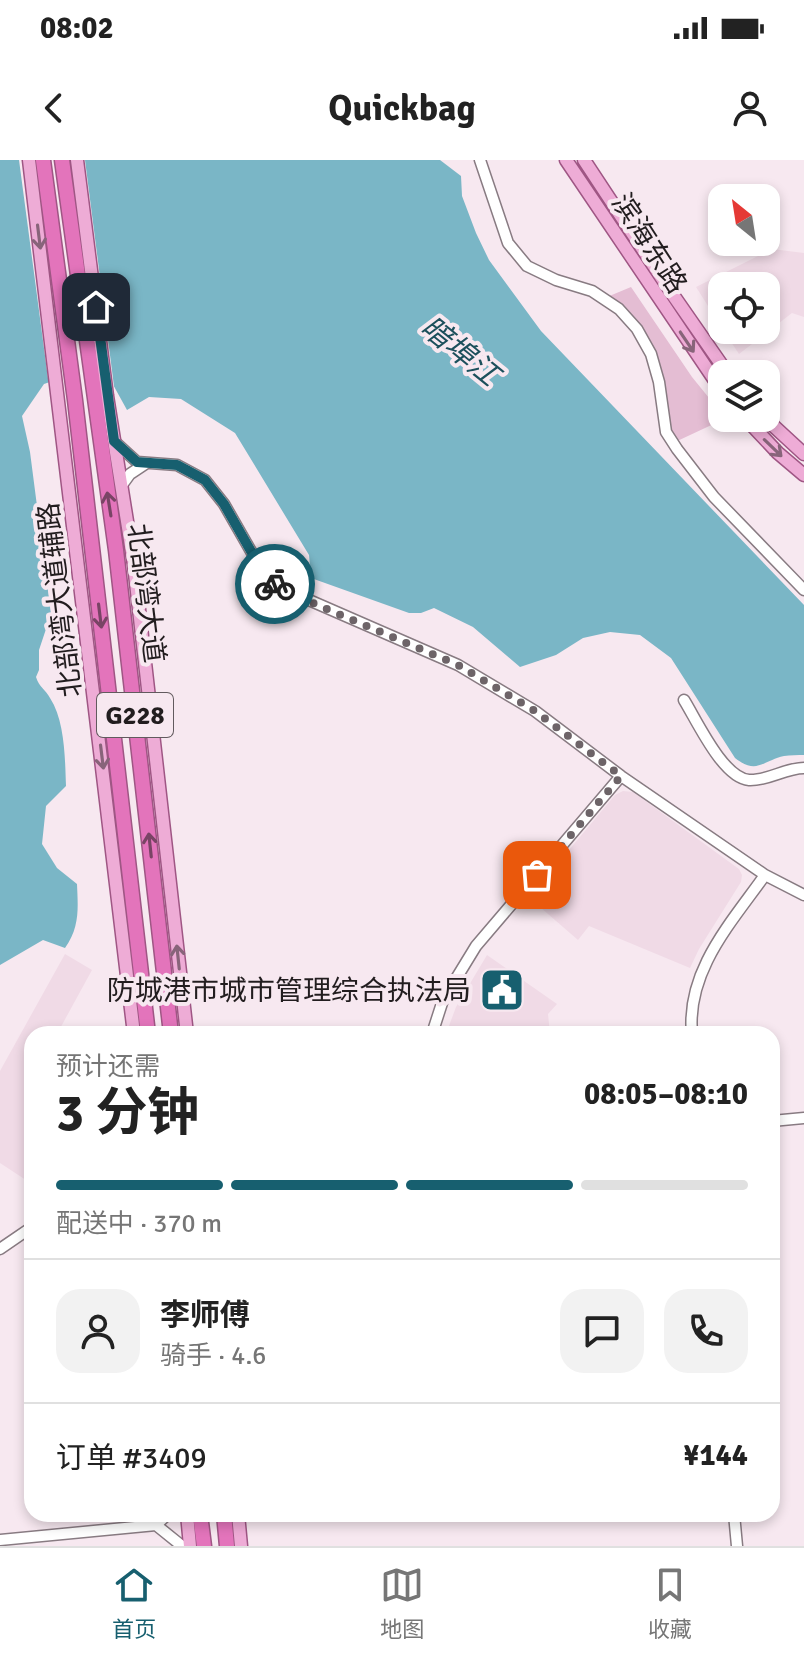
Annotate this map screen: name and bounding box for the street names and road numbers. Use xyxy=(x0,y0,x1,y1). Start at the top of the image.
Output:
street label: 滨海东路 xyxy=(604,187,694,300)
street label: 北部湾大道辅路 xyxy=(31,501,89,699)
street label: 北部湾大道 xyxy=(121,522,171,665)
road number: G228 xyxy=(97,693,173,737)

